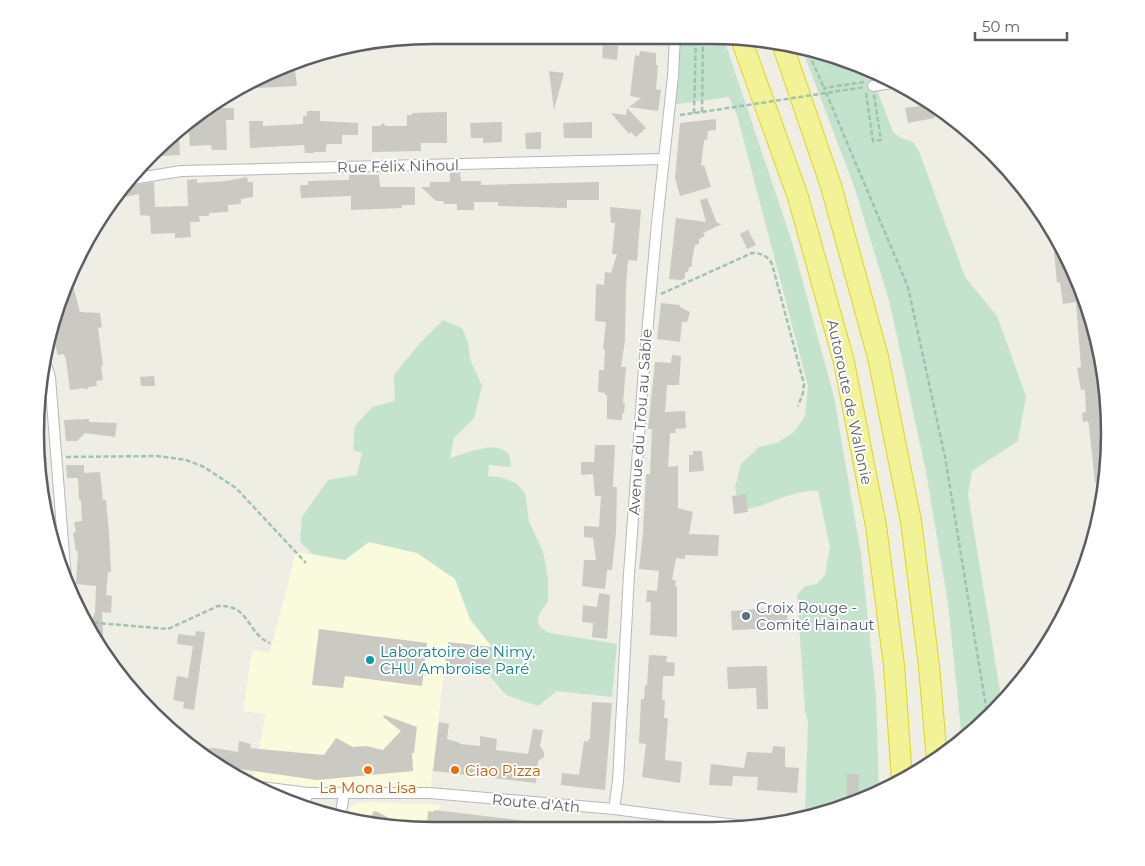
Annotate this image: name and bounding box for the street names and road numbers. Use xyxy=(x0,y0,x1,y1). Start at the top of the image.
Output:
street label: Rue Félix Nihoul xyxy=(337,155,459,177)
street label: Autoroute de Wallonie xyxy=(823,318,877,486)
street label: Avenue du Trou au Sable xyxy=(624,328,656,516)
street label: Route d'Ath xyxy=(491,790,581,816)

